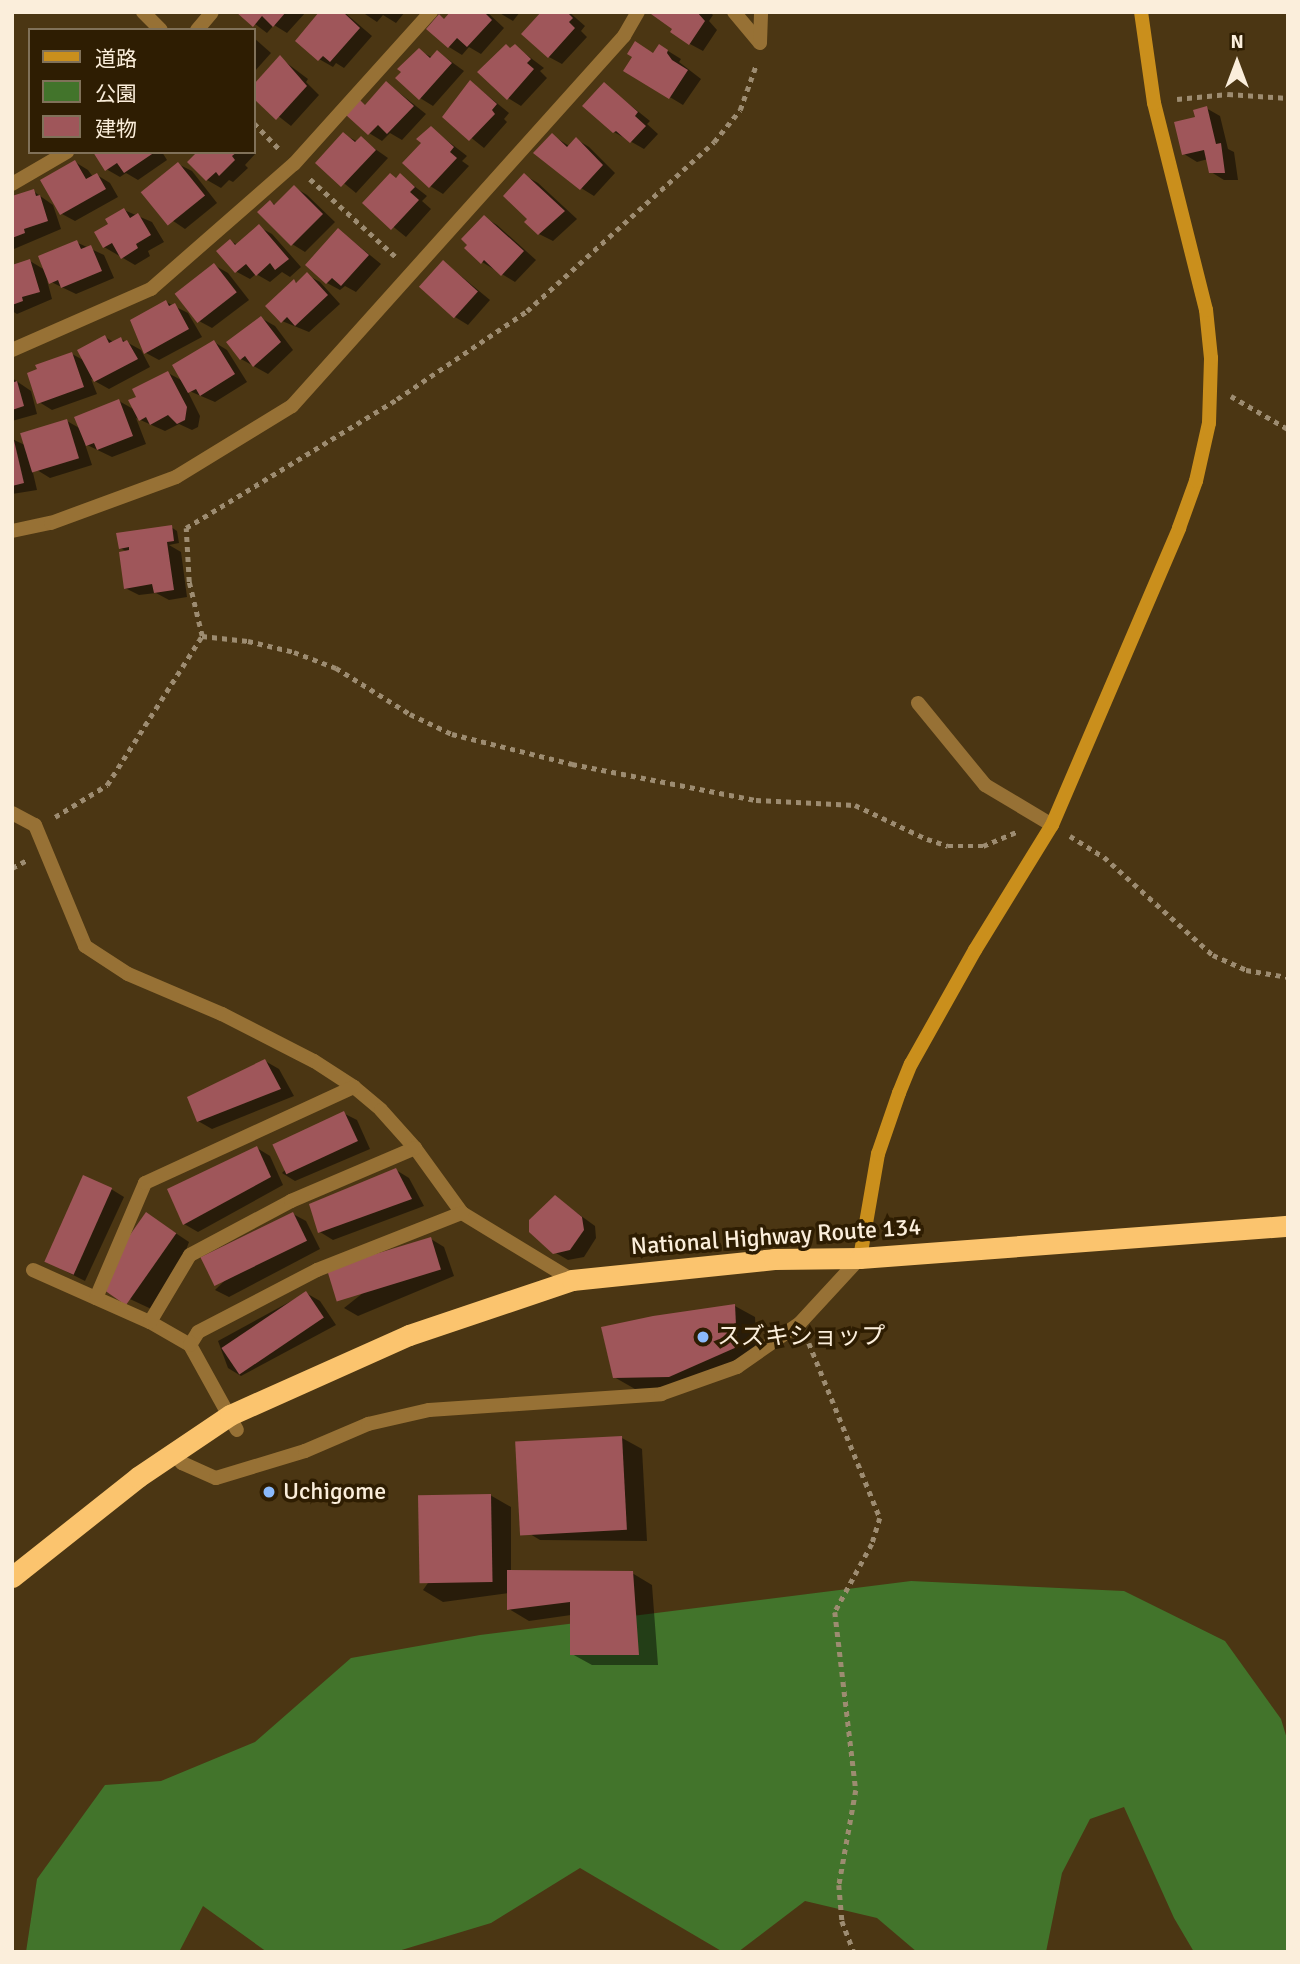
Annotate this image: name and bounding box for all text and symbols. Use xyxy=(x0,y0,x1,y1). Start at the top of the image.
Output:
legend xyxy=(28,28,256,154)
north arrow xyxy=(1202,28,1272,98)
text: N xyxy=(1230,30,1244,54)
text: 道路 xyxy=(95,46,137,72)
text: 公園 xyxy=(95,81,137,107)
text: 建物 xyxy=(95,116,137,142)
street label: National Highway Route 134 xyxy=(630,1212,922,1262)
place label: スズキショップ xyxy=(717,1323,885,1351)
marker: スズキショップ xyxy=(695,1329,711,1345)
place label: Uchigome xyxy=(283,1478,386,1506)
marker: Uchigome xyxy=(261,1484,277,1500)

